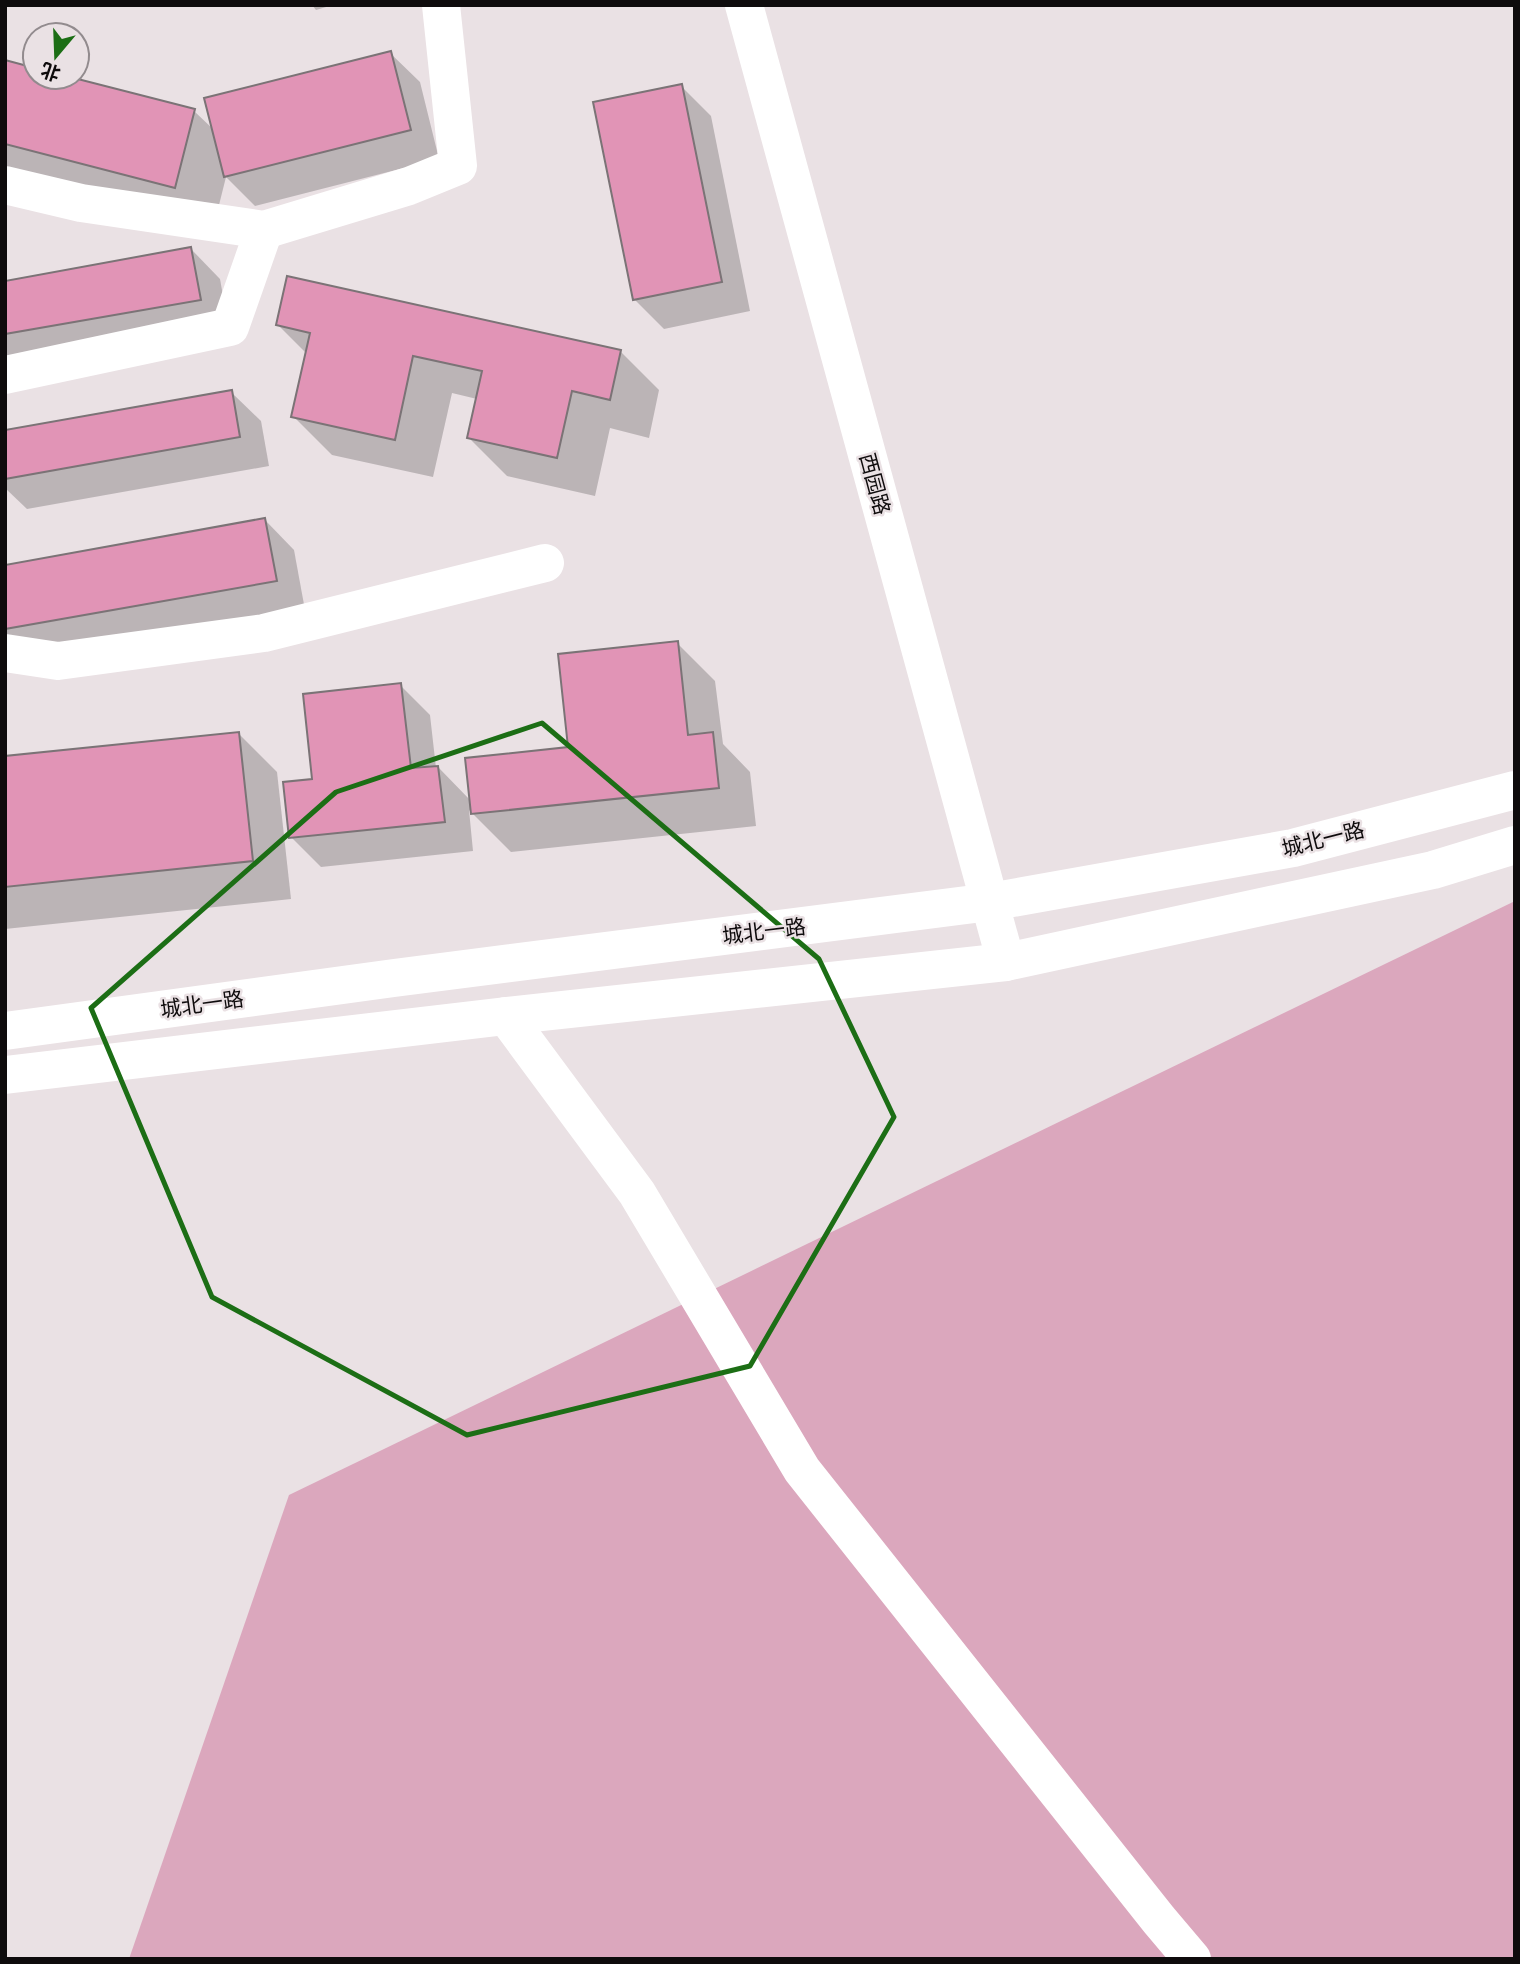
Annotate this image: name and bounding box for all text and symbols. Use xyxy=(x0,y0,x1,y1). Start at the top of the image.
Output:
north arrow xyxy=(21,21,91,91)
text: 北 xyxy=(37,56,64,87)
street label: 西园路 xyxy=(853,450,897,518)
street label: 城北一路 xyxy=(1279,815,1367,863)
street label: 城北一路 xyxy=(721,911,807,951)
street label: 城北一路 xyxy=(158,984,246,1024)

